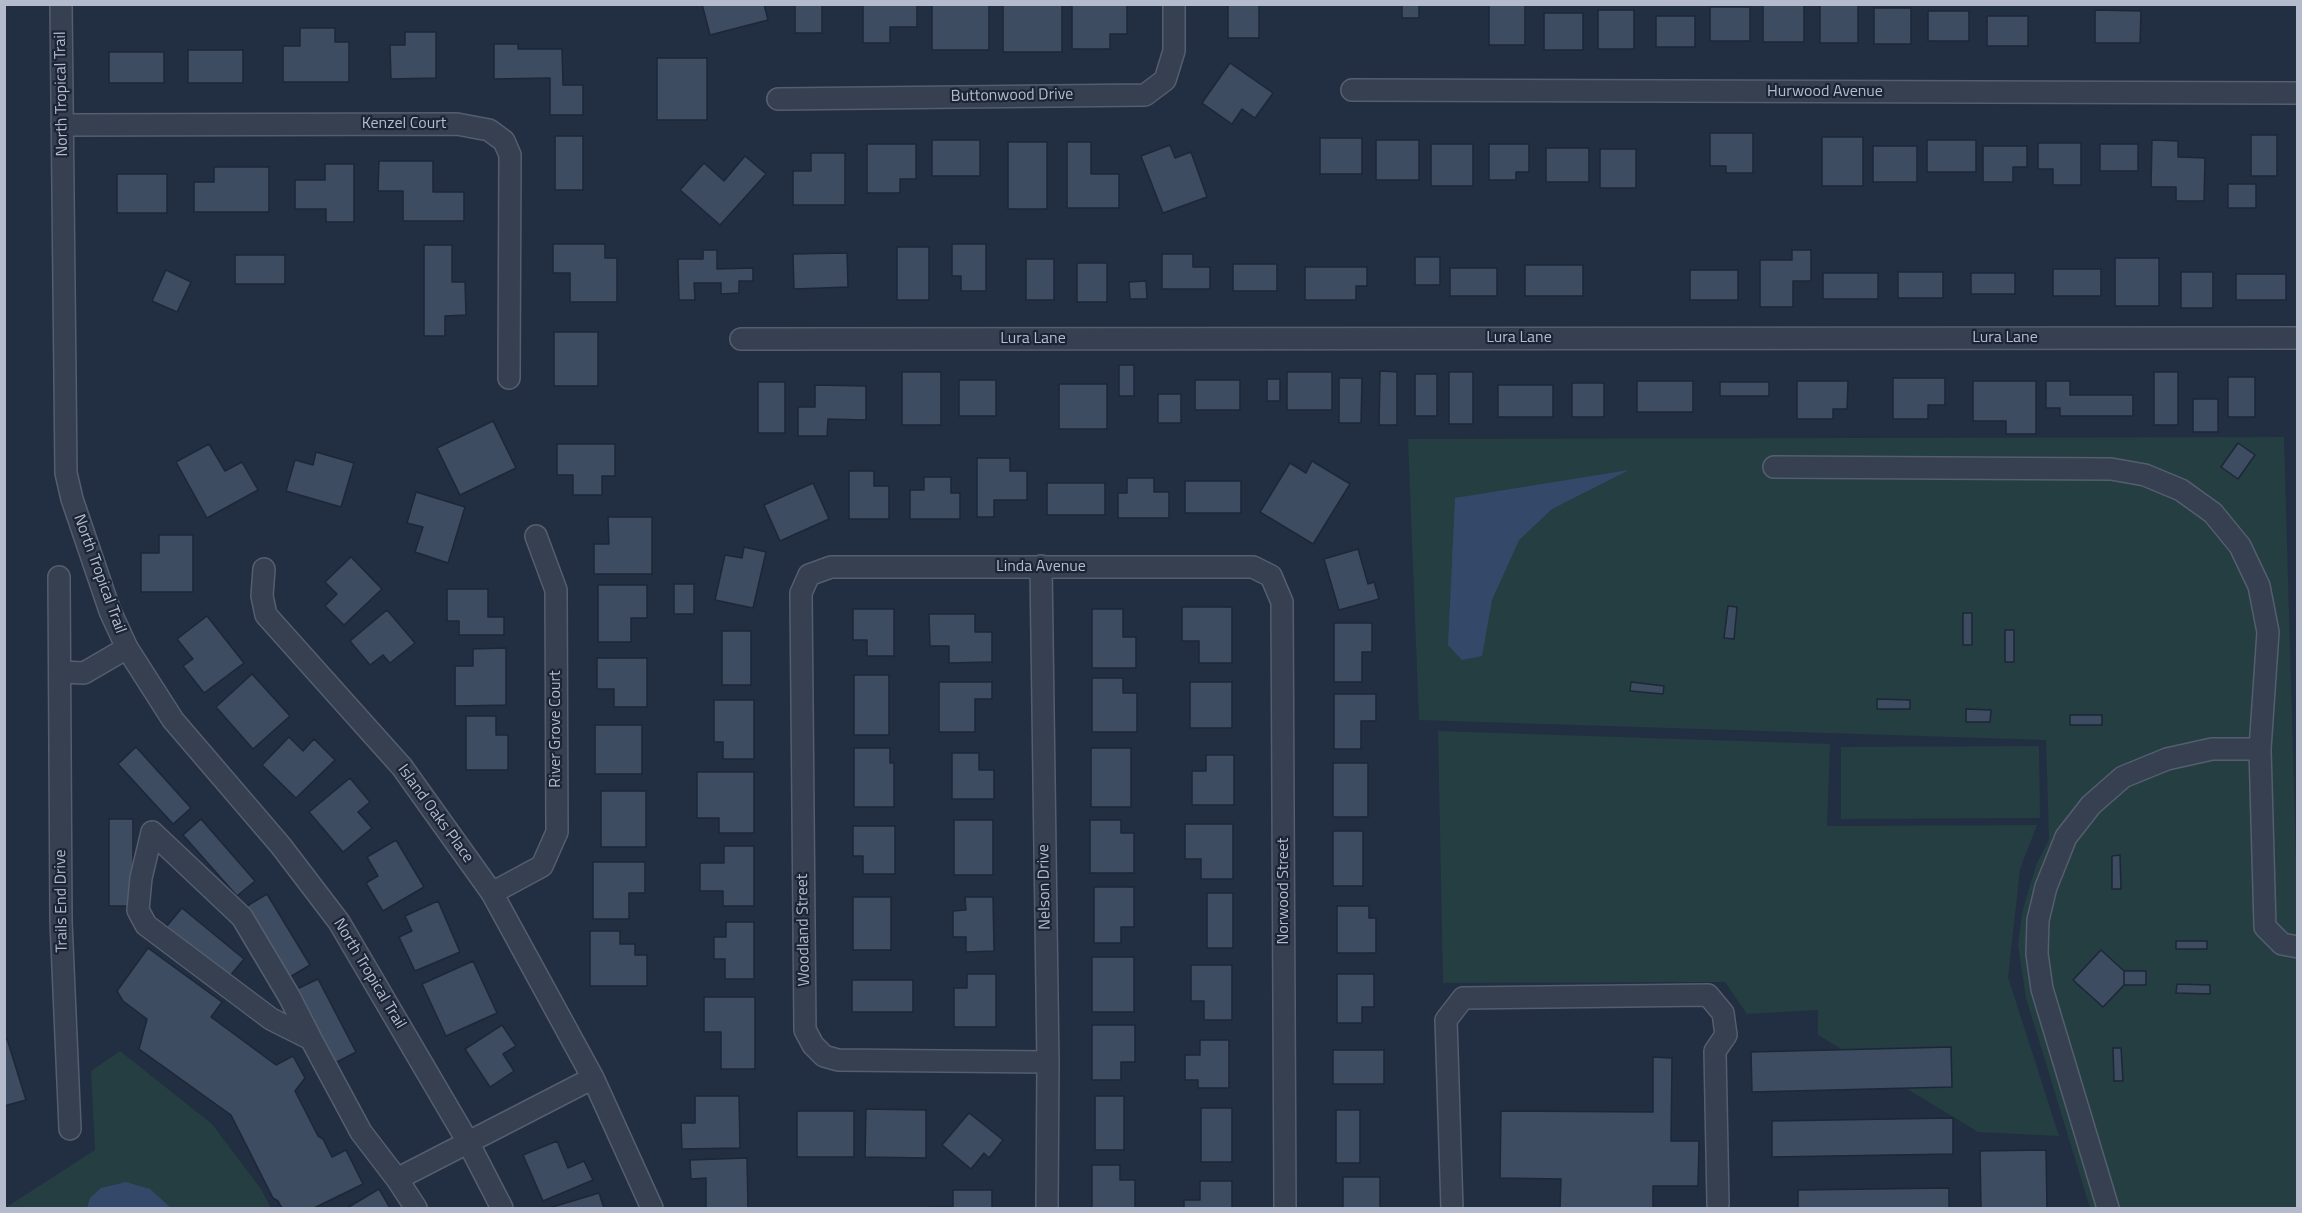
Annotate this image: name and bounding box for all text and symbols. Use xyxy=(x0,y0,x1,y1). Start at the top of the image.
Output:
street label: North Tropical Trail xyxy=(51,31,73,157)
street label: Hurwood Avenue xyxy=(1767,82,1883,102)
street label: Buttonwood Drive xyxy=(951,85,1073,107)
street label: Kenzel Court xyxy=(362,114,446,134)
street label: Lura Lane xyxy=(1486,328,1552,348)
street label: Lura Lane xyxy=(1972,328,2038,348)
street label: Lura Lane xyxy=(1000,329,1066,349)
street label: North Tropical Trail xyxy=(69,512,129,636)
street label: Linda Avenue xyxy=(996,557,1086,577)
street label: River Grove Court xyxy=(546,670,566,788)
street label: Island Oaks Place xyxy=(393,761,477,867)
street label: Norwood Street xyxy=(1274,838,1294,944)
street label: Nelson Drive xyxy=(1035,844,1055,930)
street label: Trails End Drive xyxy=(52,849,72,953)
street label: Woodland Street xyxy=(793,873,815,987)
street label: North Tropical Trail xyxy=(329,915,409,1033)

